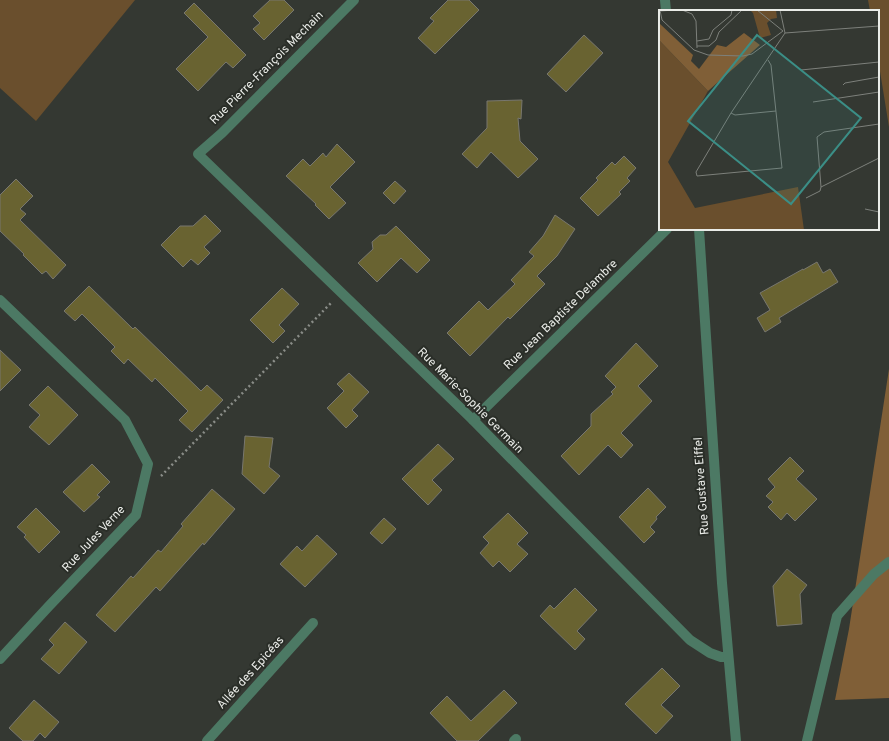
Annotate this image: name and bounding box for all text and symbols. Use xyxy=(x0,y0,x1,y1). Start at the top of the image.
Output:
street label: Rue Pierre-François Mechain xyxy=(207,8,327,128)
inset map xyxy=(659,10,879,230)
street label: Rue Jean Baptiste Delambre xyxy=(501,256,621,374)
street label: Rue Marie-Sophie Germain xyxy=(414,345,526,457)
street label: Rue Gustave Eiffel xyxy=(691,436,713,536)
street label: Rue Jules Verne xyxy=(59,502,129,576)
street label: Allée des Epicéas xyxy=(214,633,288,713)

